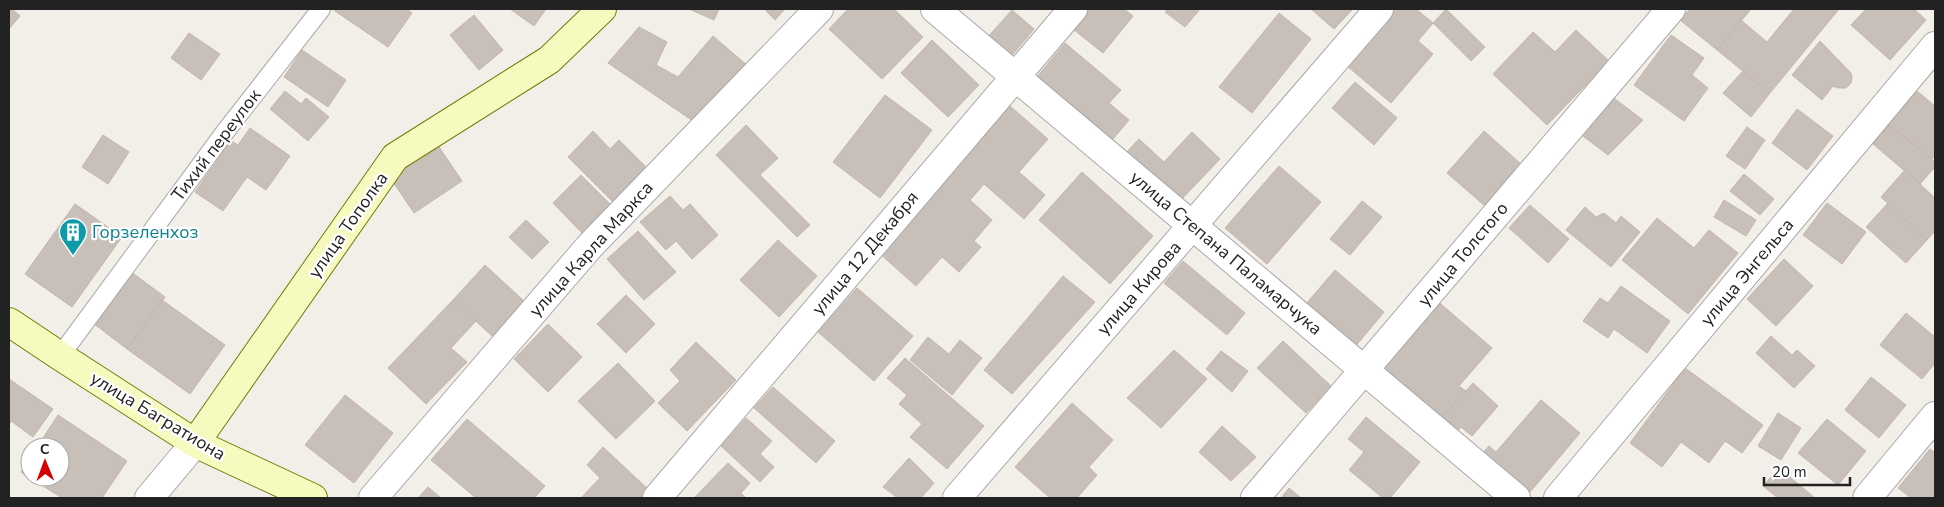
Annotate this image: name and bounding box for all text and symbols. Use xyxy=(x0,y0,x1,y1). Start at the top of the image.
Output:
street label: Тихий переулок xyxy=(166,84,266,206)
street label: улица Степана Паламарчука xyxy=(1125,165,1327,341)
street label: улица Тополка xyxy=(302,167,394,283)
street label: улица Карла Маркса xyxy=(524,176,658,322)
street label: улица 12 Декабря xyxy=(806,186,924,320)
street label: улица Толстого xyxy=(1412,197,1514,311)
street label: улица Энгельса xyxy=(1695,213,1799,331)
building icon: Горзеленхоз xyxy=(58,217,88,256)
place label: Горзеленхоз xyxy=(92,220,198,244)
street label: улица Кирова xyxy=(1091,236,1187,340)
street label: улица Багратиона xyxy=(86,366,230,466)
north arrow xyxy=(20,437,70,487)
text: С xyxy=(40,440,50,459)
scale bar xyxy=(1764,454,1850,486)
text: 20 m xyxy=(1772,462,1807,482)

